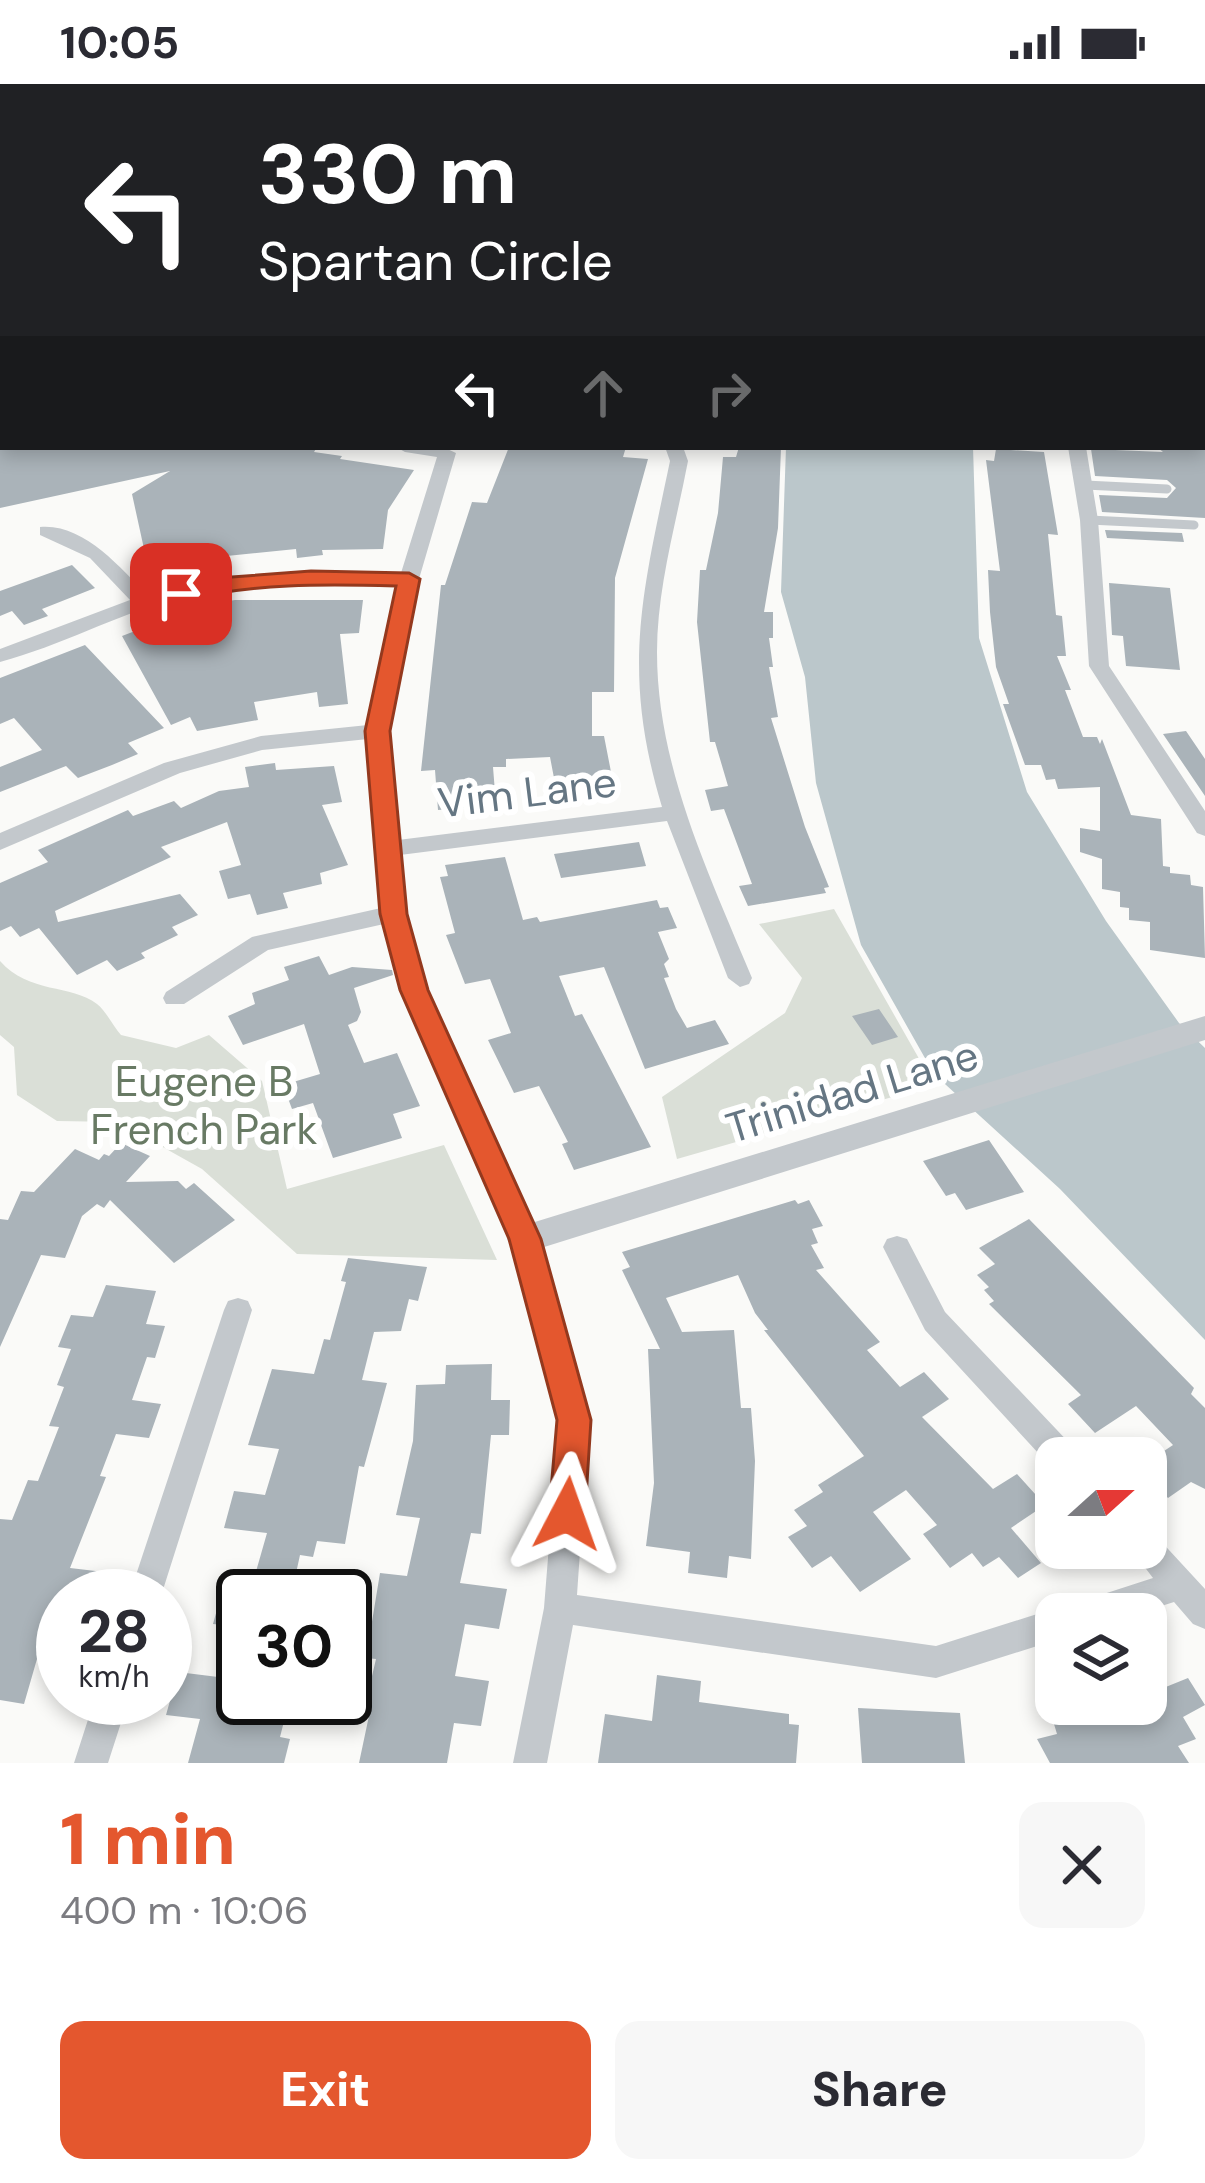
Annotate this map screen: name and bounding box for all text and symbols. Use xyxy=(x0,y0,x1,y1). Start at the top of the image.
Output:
text: 10:05 xyxy=(60,13,179,72)
text: 330 m xyxy=(258,120,517,229)
icon: left xyxy=(60,132,216,288)
text: Spartan Circle xyxy=(258,226,613,297)
icon: left xyxy=(444,360,510,426)
icon: ahead xyxy=(570,360,636,426)
icon: right xyxy=(696,360,762,426)
pin xyxy=(130,543,232,645)
icon: arrive xyxy=(148,561,214,627)
street label: Vim Lane xyxy=(435,754,620,831)
street label: Trinidad Lane xyxy=(719,1027,985,1156)
park label: Eugene B French Park xyxy=(90,1054,318,1157)
north arrow xyxy=(1035,1437,1167,1569)
map controls xyxy=(1035,1437,1167,1725)
position arrow xyxy=(504,1451,630,1577)
speed limit sign: 30 xyxy=(216,1569,372,1725)
text: 28 xyxy=(78,1592,150,1671)
button: layers xyxy=(1035,1593,1167,1725)
text: km/h xyxy=(79,1657,149,1696)
text: 1 min xyxy=(60,1793,236,1886)
button: close xyxy=(1019,1802,1145,1928)
text: 400 m · 10:06 xyxy=(60,1885,309,1936)
button: Exit xyxy=(60,2021,591,2159)
button: Share xyxy=(615,2021,1145,2159)

